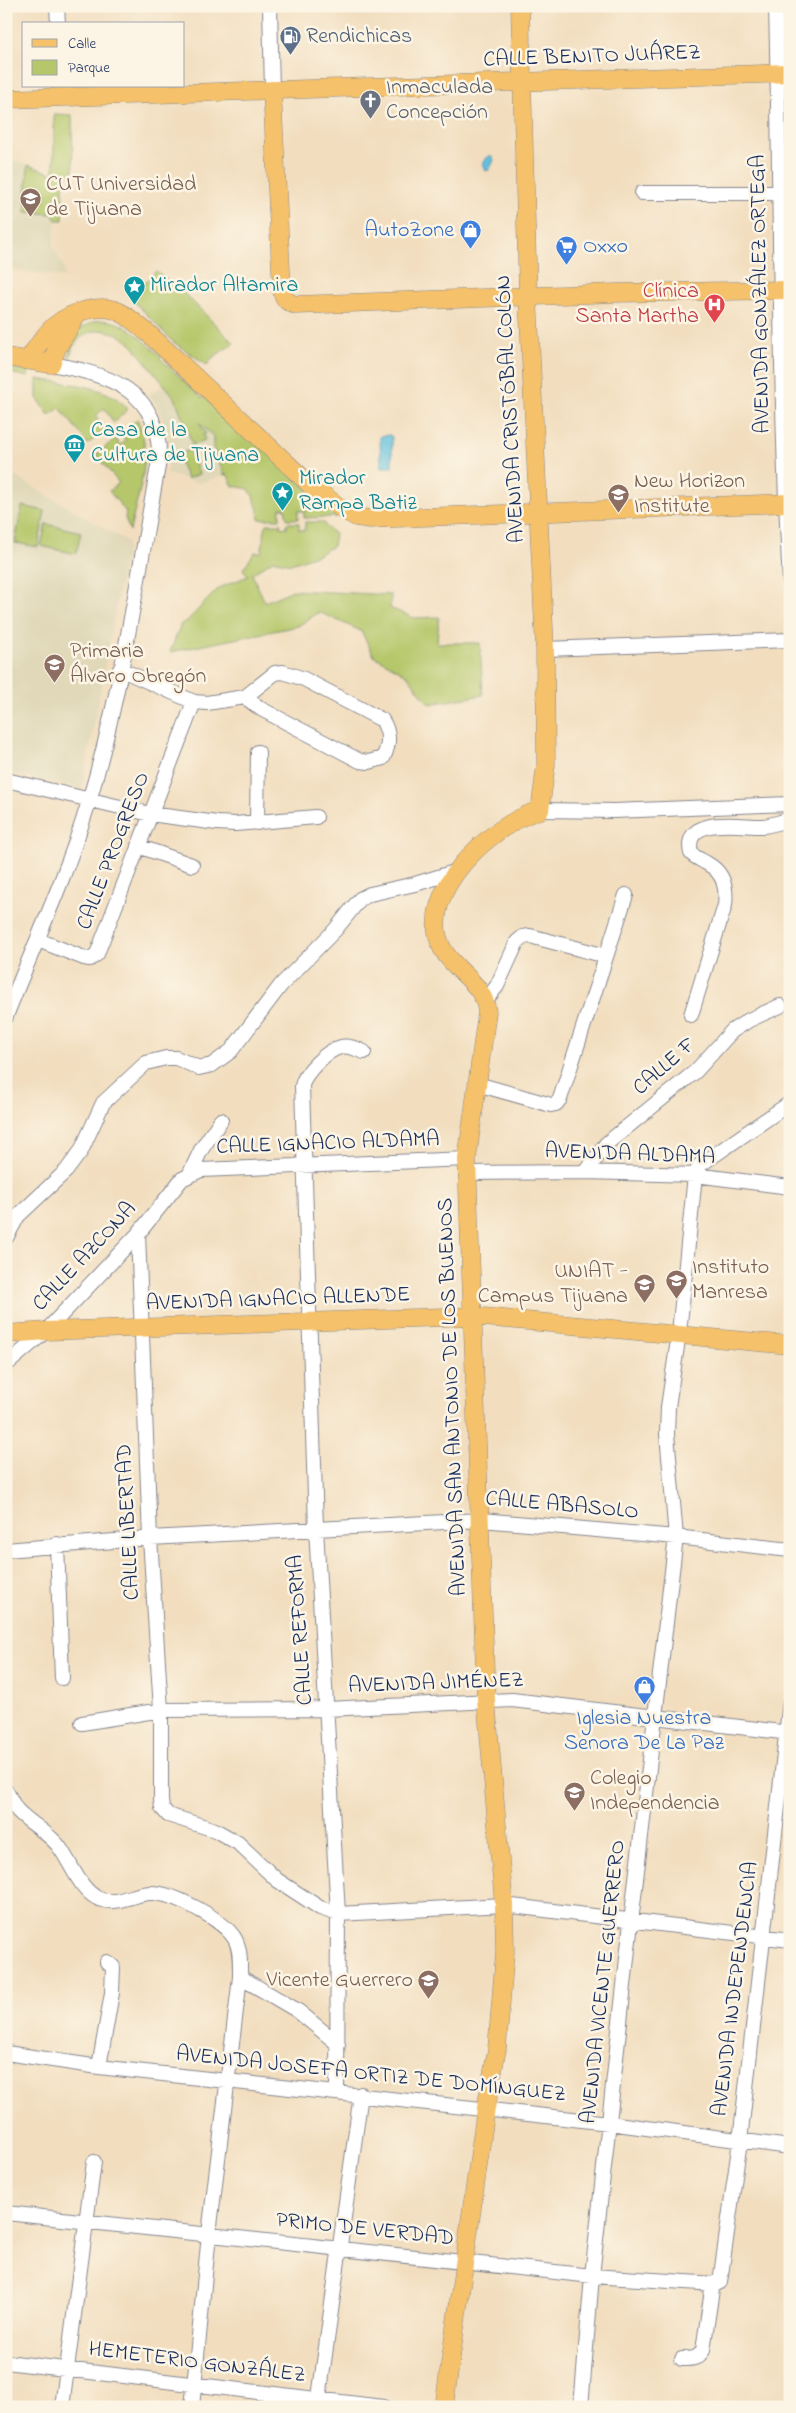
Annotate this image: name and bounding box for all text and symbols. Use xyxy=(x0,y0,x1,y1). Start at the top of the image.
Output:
place label: Rendichicas xyxy=(306,21,412,53)
legend xyxy=(22,22,185,88)
fuel station icon: Rendichicas xyxy=(278,25,302,56)
text: Calle xyxy=(68,33,96,55)
street label: CALLE BENITO JUÁREZ xyxy=(483,37,701,77)
text: Parque xyxy=(68,57,110,79)
place label: Inmaculada Concepción xyxy=(386,72,493,129)
church icon: Inmaculada Concepción xyxy=(358,89,382,120)
street label: AVENIDA GONZÁLEZ ORTEGA xyxy=(743,154,779,434)
place label: CUT Universidad de Tijuana xyxy=(46,169,196,226)
school or university icon: CUT Universidad de Tijuana xyxy=(18,186,42,217)
place label: AutoZone xyxy=(364,215,454,247)
shop icon: AutoZone xyxy=(458,219,482,250)
place label: Oxxo xyxy=(583,231,628,263)
supermarket icon: Oxxo xyxy=(555,235,579,266)
place label: Mirador Altamira xyxy=(150,270,298,302)
place icon: Mirador Altamira xyxy=(122,274,146,305)
street label: AVENIDA CRISTÓBAL COLÓN xyxy=(488,274,534,544)
place label: Clínica Santa Martha xyxy=(576,276,699,333)
hospital icon: Clínica Santa Martha xyxy=(703,293,727,324)
place label: Casa de la Cultura de Tijuana xyxy=(91,415,259,472)
museum icon: Casa de la Cultura de Tijuana xyxy=(63,432,87,463)
place label: Mirador Rampa Batiz xyxy=(299,463,418,520)
place label: New Horizon Institute xyxy=(634,466,745,523)
place icon: Mirador Rampa Batiz xyxy=(271,480,295,511)
school or university icon: New Horizon Institute xyxy=(606,483,630,514)
place label: Primaria Álvaro Obregón xyxy=(70,636,206,694)
school or university icon: Primaria Álvaro Obregón xyxy=(42,653,66,684)
street label: CALLE PROGRESO xyxy=(69,767,159,935)
street label: CALLE F xyxy=(626,1030,704,1104)
street label: CALLE IGNACIO ALDAMA xyxy=(216,1124,440,1164)
street label: AVENIDA ALDAMA xyxy=(544,1136,716,1174)
street label: CALLE AZCONA xyxy=(25,1195,145,1319)
street label: AVENIDA SAN ANTONIO DE LOS BUENOS xyxy=(430,1197,476,1597)
place label: Instituto Manresa xyxy=(692,1252,769,1309)
place label: UNIAT - Campus Tijuana xyxy=(478,1256,628,1313)
school or university icon: Instituto Manresa xyxy=(664,1269,688,1300)
school or university icon: UNIAT - Campus Tijuana xyxy=(632,1273,656,1304)
street label: AVENIDA IGNACIO ALLENDE xyxy=(145,1279,411,1321)
street label: CALLE LIBERTAD xyxy=(109,1443,149,1601)
street label: CALLE ABASOLO xyxy=(484,1483,640,1529)
street label: CALLE REFORMA xyxy=(280,1554,322,1706)
street label: AVENIDA JIMÉNEZ xyxy=(348,1665,524,1703)
shop icon: Iglesia Nuestra Senora De La Paz xyxy=(632,1674,656,1705)
place label: Iglesia Nuestra Senora De La Paz xyxy=(564,1703,725,1760)
place label: Colegio Independencia xyxy=(590,1763,720,1820)
school or university icon: Colegio Independencia xyxy=(562,1780,586,1811)
street label: AVENIDA VICENTE GUERRERO xyxy=(573,1839,635,2125)
street label: AVENIDA INDEPENDENCIA xyxy=(704,1860,768,2118)
place label: Vicente Guerrero xyxy=(265,1965,413,1997)
school or university icon: Vicente Guerrero xyxy=(417,1969,441,2000)
street label: AVENIDA JOSEFA ORTIZ DE DOMÍNGUEZ xyxy=(174,2039,568,2111)
street label: PRIMO DE VERDAD xyxy=(274,2205,456,2255)
street label: HEMETERIO GONZÁLEZ xyxy=(87,2334,307,2392)

